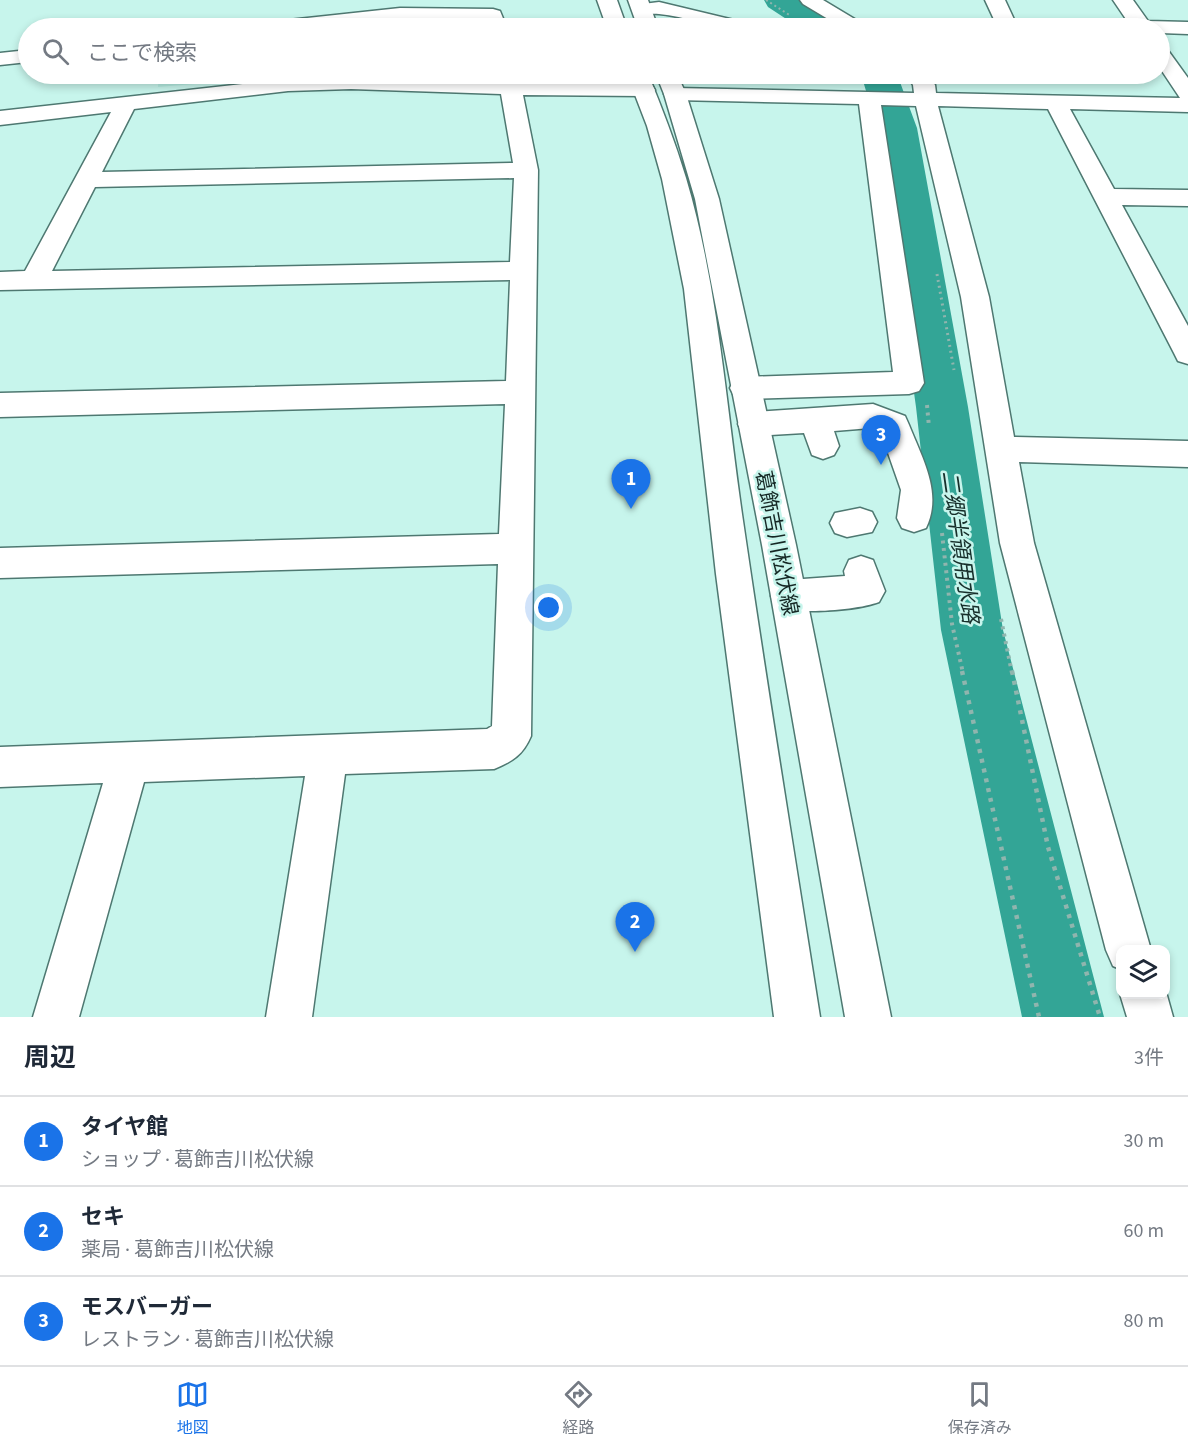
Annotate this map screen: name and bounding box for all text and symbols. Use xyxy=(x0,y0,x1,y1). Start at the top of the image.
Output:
search box xyxy=(18,18,1170,84)
icon: search xyxy=(39,35,72,68)
text: ここで検索 xyxy=(87,37,197,69)
pin: 3 xyxy=(862,416,900,465)
pin: 1 xyxy=(612,460,650,509)
street label: 葛飾吉川松伏線 xyxy=(748,468,806,618)
water label: 二郷半領用水路 xyxy=(933,469,987,628)
your location xyxy=(534,593,563,622)
pin: 2 xyxy=(616,902,654,952)
map controls xyxy=(1116,945,1170,999)
button: layers xyxy=(1116,945,1170,999)
text: 周辺 xyxy=(24,1039,76,1076)
text: 3件 xyxy=(1134,1044,1164,1072)
text: タイヤ館 xyxy=(81,1111,168,1143)
text: 1 xyxy=(38,1127,49,1155)
text: 30 m xyxy=(1124,1127,1164,1155)
text: ショップ · 葛飾吉川松伏線 xyxy=(81,1146,314,1174)
text: セキ xyxy=(81,1201,125,1233)
text: 2 xyxy=(38,1217,49,1245)
text: 60 m xyxy=(1124,1217,1164,1245)
text: 薬局 · 葛飾吉川松伏線 xyxy=(81,1236,274,1264)
text: モスバーガー xyxy=(81,1291,213,1323)
text: 3 xyxy=(38,1307,49,1335)
text: 80 m xyxy=(1124,1307,1164,1335)
text: レストラン · 葛飾吉川松伏線 xyxy=(81,1326,334,1354)
tab: 地図 xyxy=(176,1378,209,1439)
tab: 経路 xyxy=(562,1378,595,1439)
tab: 保存済み xyxy=(948,1378,1012,1439)

